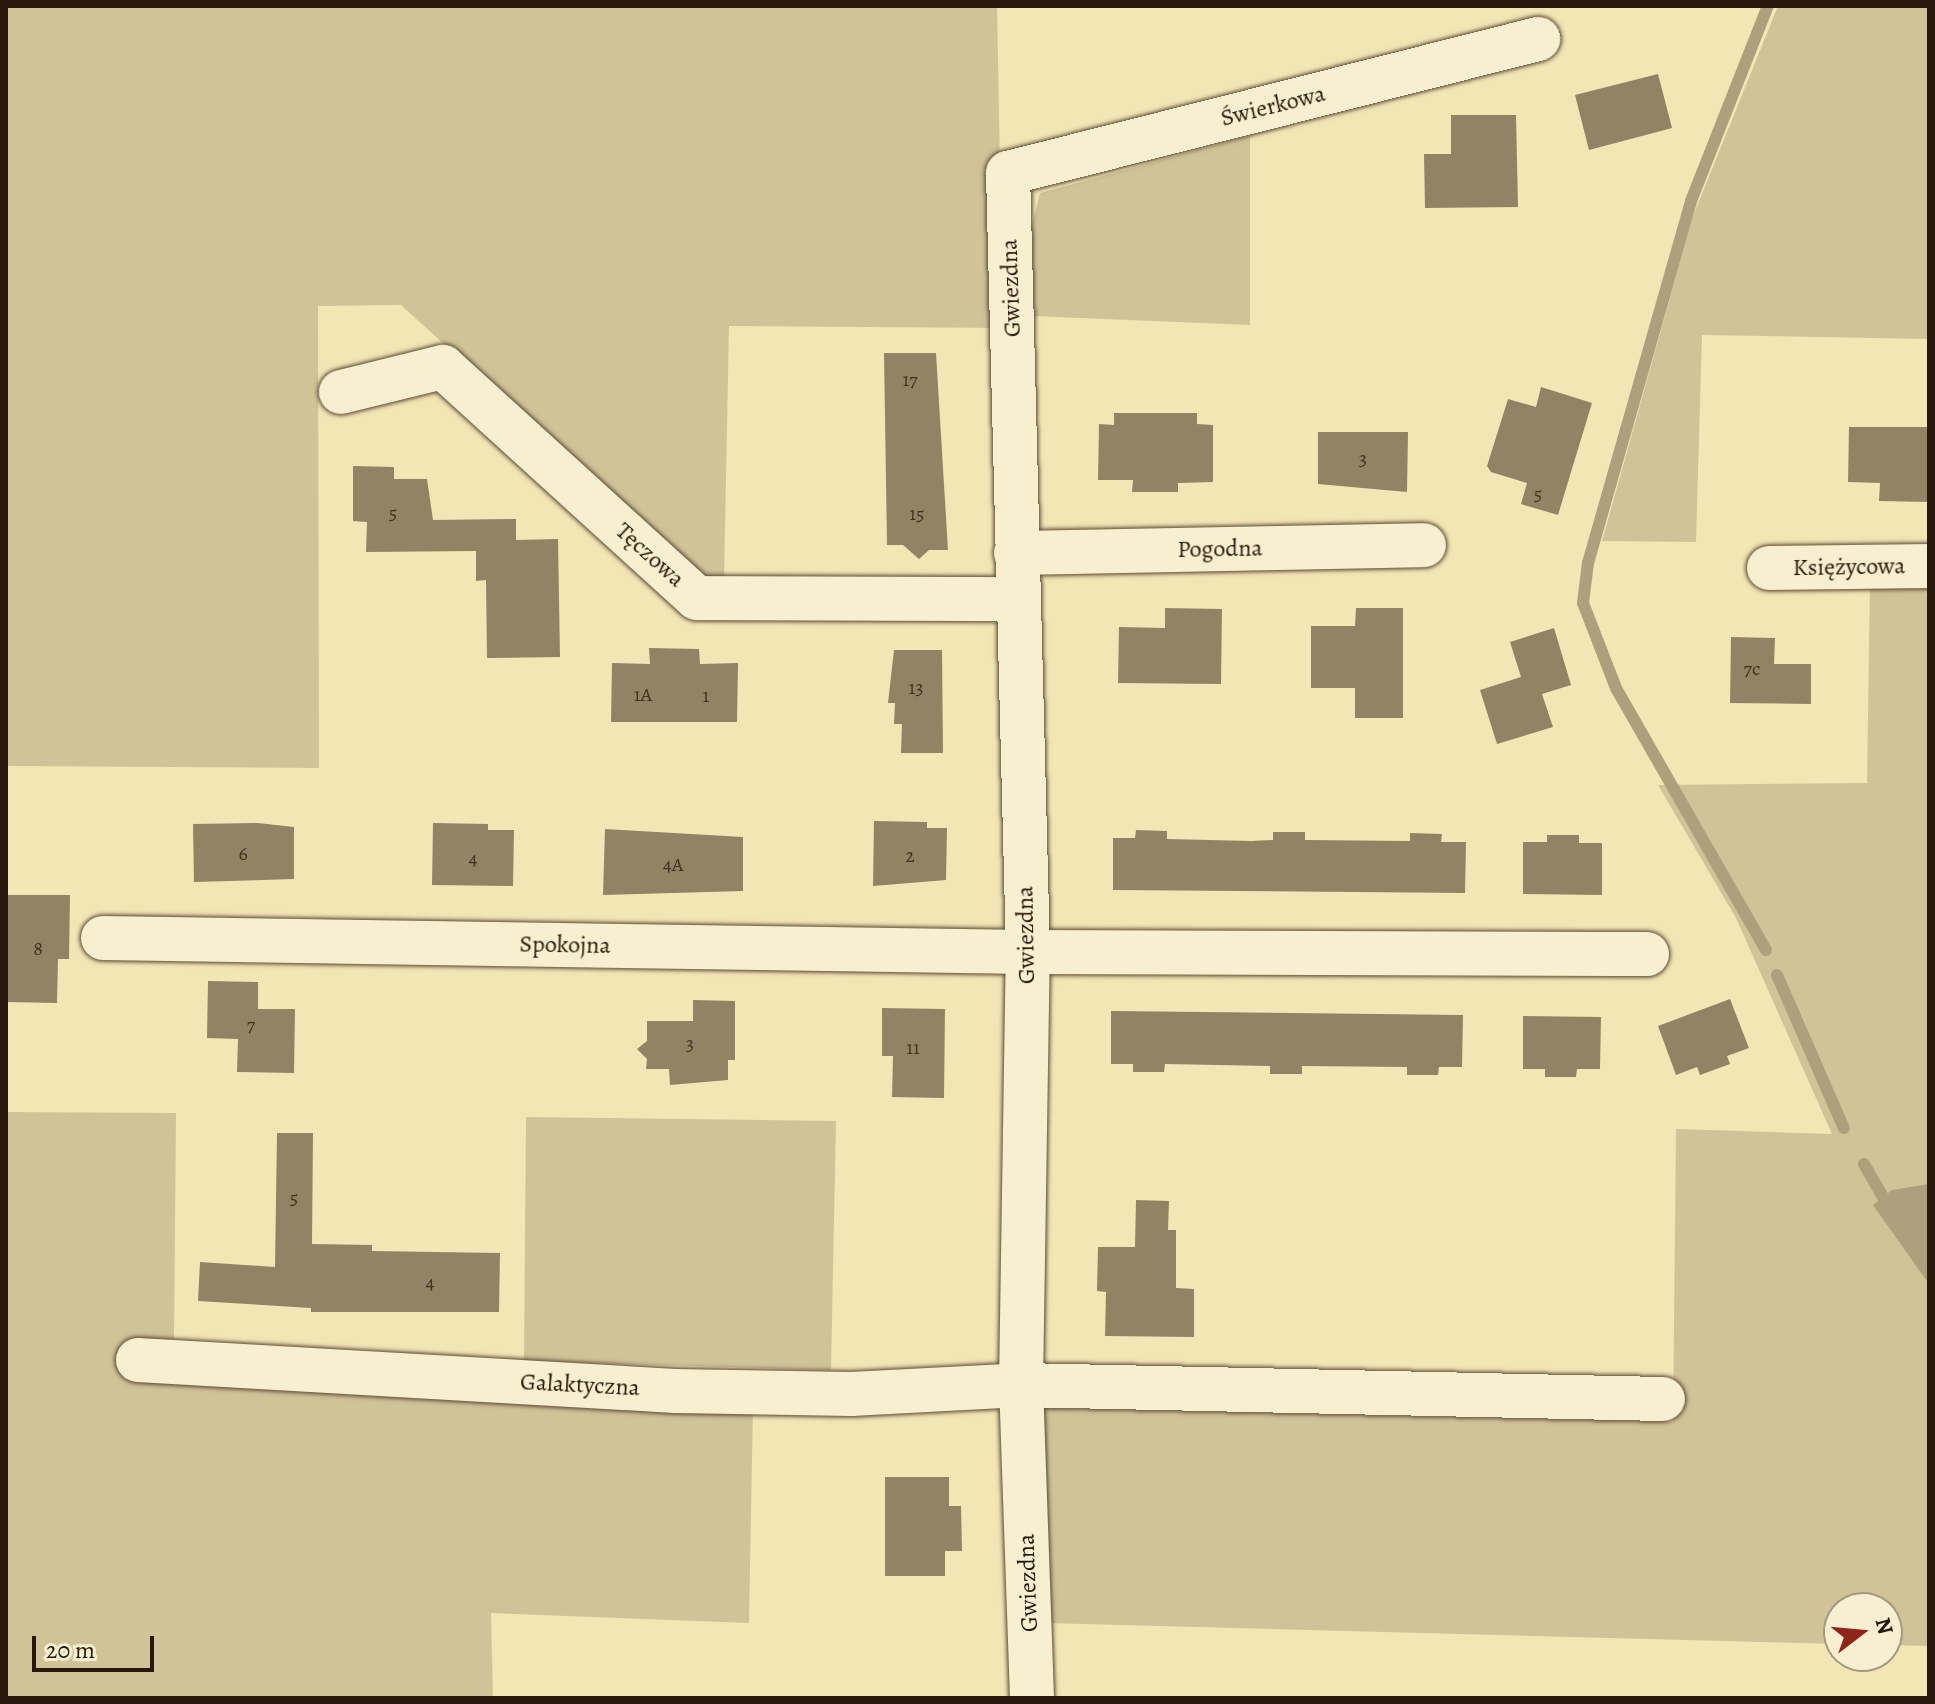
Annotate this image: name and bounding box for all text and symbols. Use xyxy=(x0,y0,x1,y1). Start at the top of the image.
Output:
street label: Świerkowa xyxy=(1218,79,1328,133)
street label: Gwiezdna xyxy=(995,238,1027,338)
house number: 17 xyxy=(902,367,918,391)
house number: 3 xyxy=(1359,446,1367,470)
house number: 5 xyxy=(1534,481,1542,505)
house number: 5 xyxy=(389,500,397,524)
house number: 15 xyxy=(909,501,925,525)
street label: Tęczowa xyxy=(610,517,690,593)
street label: Pogodna xyxy=(1177,534,1263,564)
street label: Księżycowa xyxy=(1792,552,1906,582)
house number: 7c xyxy=(1744,656,1760,680)
house number: 13 xyxy=(908,675,924,699)
house number: 1A xyxy=(634,682,652,706)
house number: 1 xyxy=(703,683,709,707)
house number: 6 xyxy=(238,841,248,865)
house number: 2 xyxy=(905,843,915,867)
house number: 4 xyxy=(468,846,478,870)
house number: 4A xyxy=(663,852,683,876)
street label: Gwiezdna xyxy=(1011,886,1041,984)
street label: Spokojna xyxy=(519,930,611,960)
house number: 8 xyxy=(33,936,43,960)
house number: 7 xyxy=(247,1012,255,1036)
house number: 3 xyxy=(686,1031,694,1055)
house number: 11 xyxy=(906,1035,920,1059)
house number: 5 xyxy=(290,1185,298,1209)
house number: 4 xyxy=(425,1270,435,1294)
street label: Galaktyczna xyxy=(519,1367,641,1403)
street label: Gwiezdna xyxy=(1012,1533,1044,1633)
north arrow xyxy=(1823,1592,1903,1672)
text: N xyxy=(1868,1614,1901,1638)
scale bar xyxy=(36,1620,158,1670)
text: 20 m xyxy=(46,1634,95,1666)

